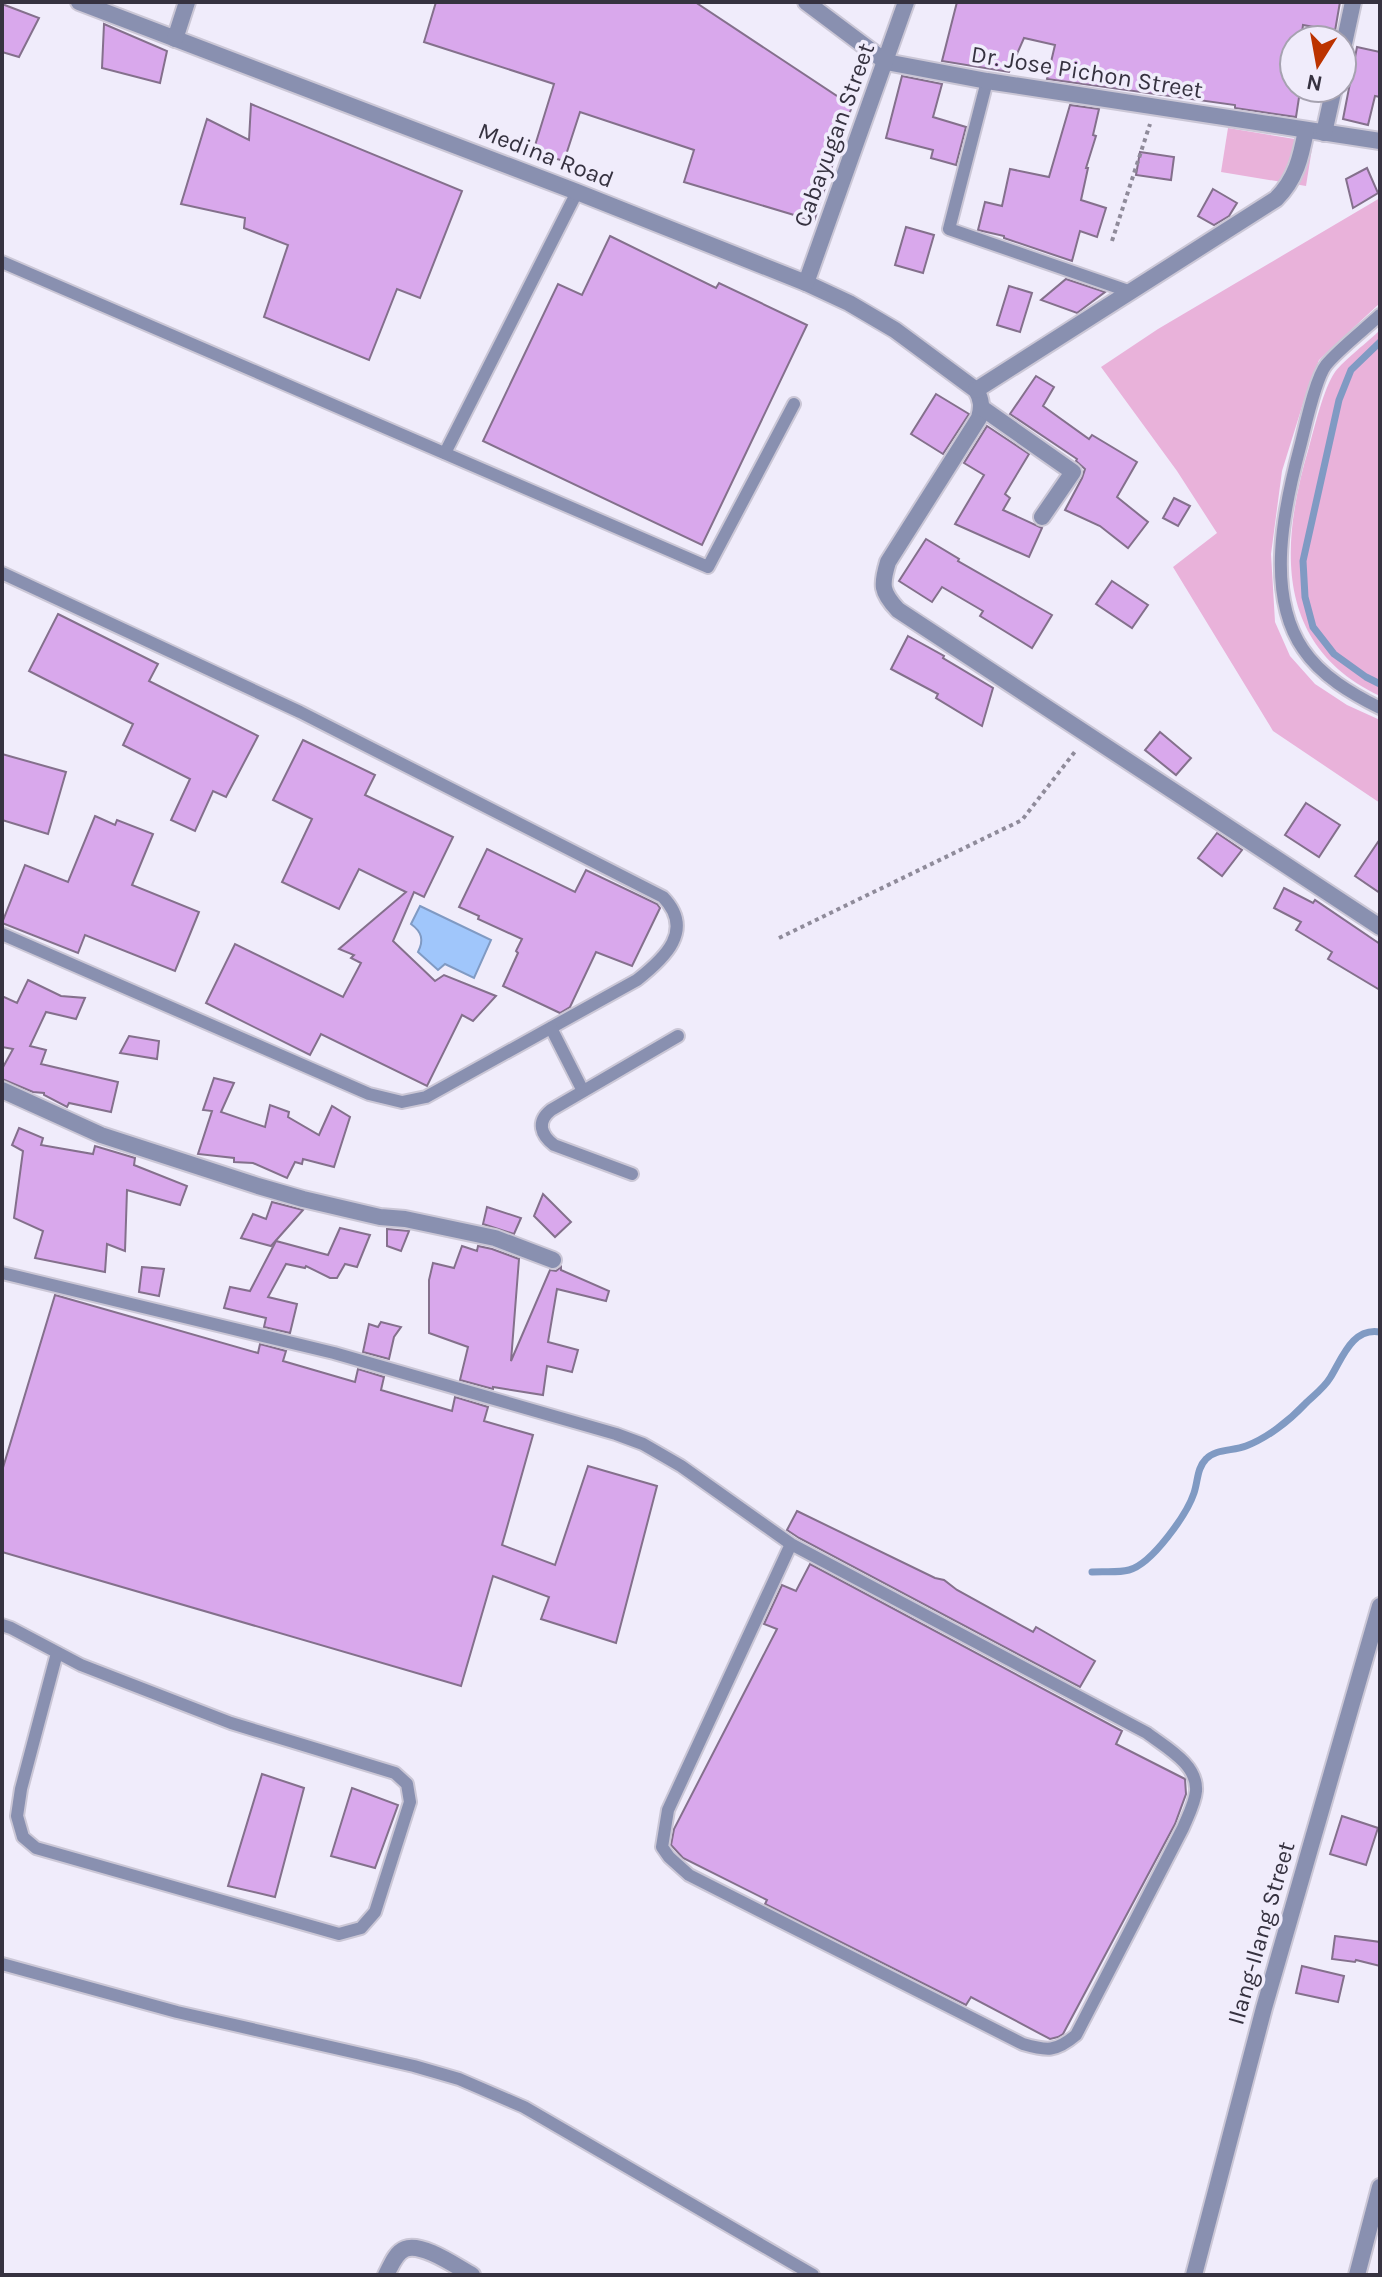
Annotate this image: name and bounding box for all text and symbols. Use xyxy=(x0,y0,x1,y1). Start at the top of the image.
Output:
north arrow xyxy=(1278,24,1358,104)
street label: Cabayugan Street xyxy=(788,39,880,231)
street label: Dr. Jose Pichon Street xyxy=(969,40,1205,104)
text: N xyxy=(1304,68,1325,97)
street label: Medina Road xyxy=(474,116,618,194)
street label: Ilang-Ilang Street xyxy=(1221,1838,1301,2028)

